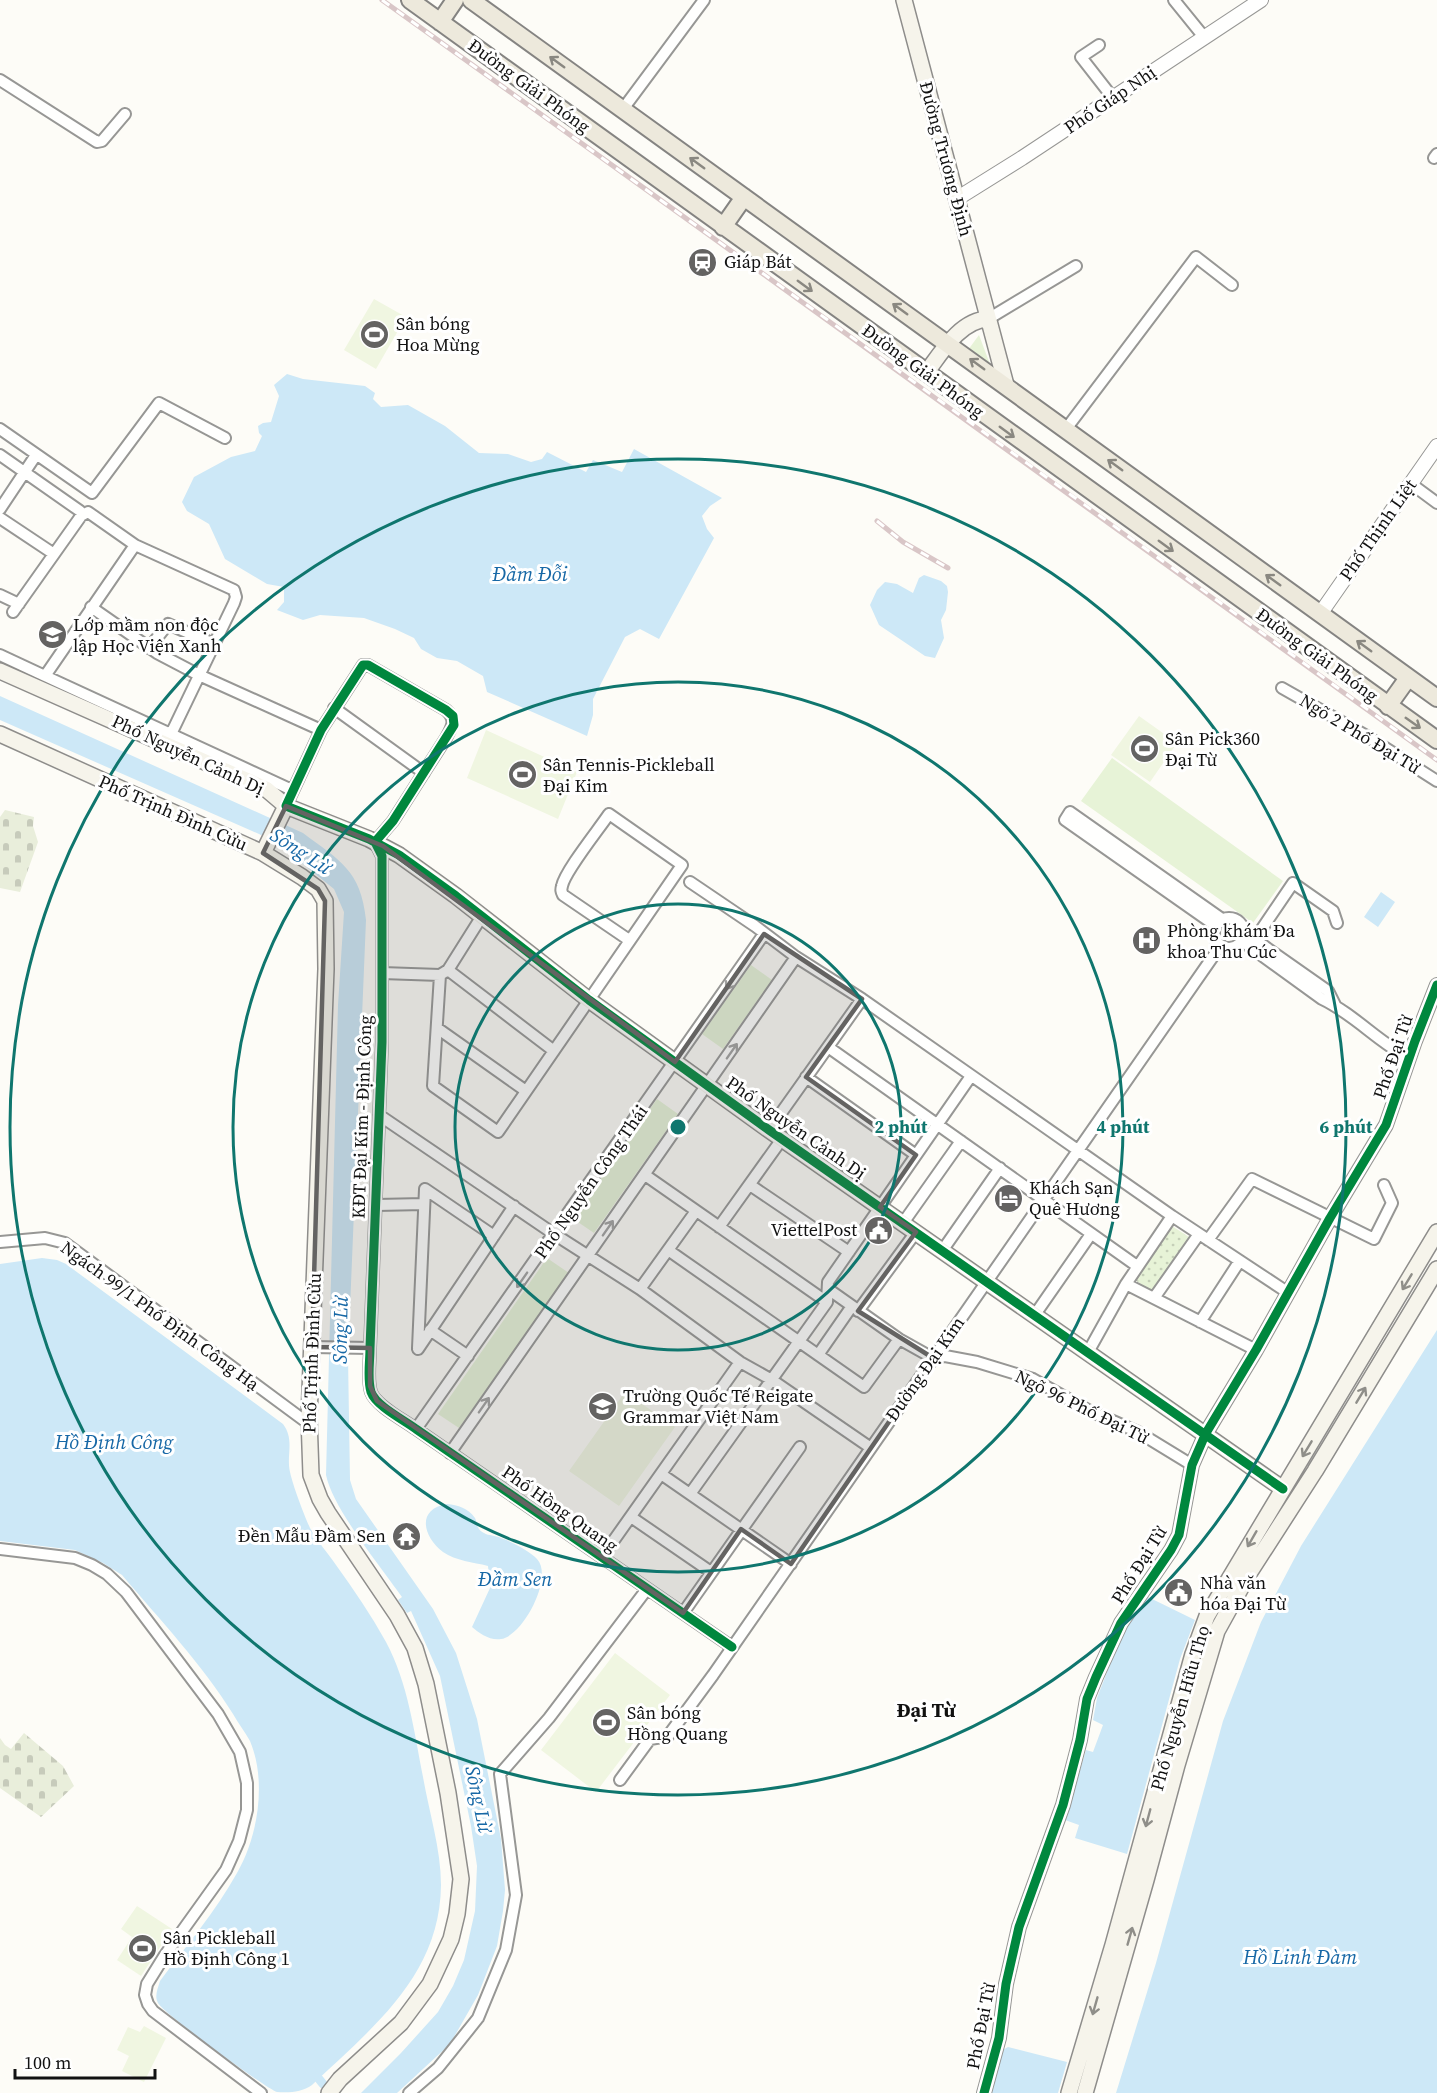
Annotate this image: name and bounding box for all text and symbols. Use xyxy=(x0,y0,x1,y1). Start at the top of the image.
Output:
street label: Đường Giải Phóng xyxy=(463,33,595,138)
one-way arrow xyxy=(549,56,565,68)
street label: Phố Giáp Nhị xyxy=(1059,60,1161,140)
street label: Đường Trương Định xyxy=(914,78,979,239)
one-way arrow xyxy=(689,156,705,169)
station icon: Giáp Bát xyxy=(687,246,719,278)
place label: Giáp Bát xyxy=(724,249,792,274)
one-way arrow xyxy=(796,279,812,292)
one-way arrow xyxy=(892,303,909,315)
place label: Sân bóng Hoa Mừng xyxy=(396,311,480,357)
sports icon: Sân bóng Hoa Mừng xyxy=(359,318,391,350)
street label: Đường Giải Phóng xyxy=(857,318,989,423)
one-way arrow xyxy=(969,358,985,370)
one-way arrow xyxy=(999,426,1015,438)
one-way arrow xyxy=(1108,459,1124,471)
street label: Phố Thịnh Liệt xyxy=(1333,474,1422,586)
one-way arrow xyxy=(1157,540,1173,552)
water label: Đầm Đỗi xyxy=(491,560,568,588)
one-way arrow xyxy=(1265,574,1281,586)
street label: Đường Giải Phóng xyxy=(1251,602,1383,707)
place label: Lớp mầm non độc lập Học Viện Xanh xyxy=(73,612,222,658)
school or university icon: Lớp mầm non độc lập Học Viện Xanh xyxy=(36,619,68,651)
one-way arrow xyxy=(1357,640,1373,652)
street label: Ngõ 2 Phố Đại Từ xyxy=(1295,688,1426,780)
street label: Phố Nguyễn Cảnh Dị xyxy=(108,708,268,801)
one-way arrow xyxy=(1404,717,1420,729)
place label: Sân Pick360 Đại Từ xyxy=(1165,726,1260,772)
sports icon: Sân Pick360 Đại Từ xyxy=(1128,733,1160,765)
place label: Sân Tennis-Pickleball Đại Kim xyxy=(543,752,715,798)
sports icon: Sân Tennis-Pickleball Đại Kim xyxy=(506,759,538,791)
street label: Phố Trịnh Đình Cửu xyxy=(95,768,252,857)
water label: Sông Lừ xyxy=(265,821,338,882)
place label: Phòng khám Đa khoa Thu Cúc xyxy=(1167,918,1296,964)
hospital icon: Phòng khám Đa khoa Thu Cúc xyxy=(1130,925,1162,957)
one-way arrow xyxy=(725,974,737,990)
street label: Phố Đại Từ xyxy=(1366,1011,1419,1102)
street label: KĐT Đại Kim - Định Công xyxy=(345,1015,378,1219)
one-way arrow xyxy=(726,1043,738,1059)
street label: Phố Nguyễn Cảnh Dị xyxy=(721,1070,871,1185)
street label: Phố Nguyễn Công Thái xyxy=(528,1100,653,1264)
text: 2 phút xyxy=(875,1114,928,1139)
text: 4 phút xyxy=(1097,1114,1150,1139)
text: 6 phút xyxy=(1320,1114,1373,1139)
centre of rings xyxy=(668,1117,688,1137)
place label: Khách Sạn Quê Hương xyxy=(1029,1175,1120,1221)
hotel icon: Khách Sạn Quê Hương xyxy=(992,1182,1024,1214)
public building icon: ViettelPost xyxy=(862,1214,894,1246)
place label: ViettelPost xyxy=(771,1217,857,1242)
one-way arrow xyxy=(602,1220,614,1237)
street label: Ngách 99/1 Phố Định Công Hạ xyxy=(56,1235,265,1397)
one-way arrow xyxy=(516,1271,528,1287)
street label: Phố Trịnh Đình Cửu xyxy=(296,1272,327,1434)
one-way arrow xyxy=(1401,1273,1413,1290)
water label: Sông Lừ xyxy=(325,1294,355,1364)
street label: Đường Đại Kim xyxy=(879,1311,970,1426)
street label: Ngõ 96 Phố Đại Từ xyxy=(1011,1363,1154,1450)
place label: Trường Quốc Tế Reigate Grammar Việt Nam xyxy=(623,1383,814,1429)
one-way arrow xyxy=(1356,1387,1368,1404)
school or university icon: Trường Quốc Tế Reigate Grammar Việt Nam xyxy=(586,1390,618,1422)
one-way arrow xyxy=(478,1397,490,1413)
water label: Hồ Định Công xyxy=(54,1428,175,1456)
one-way arrow xyxy=(1301,1440,1313,1457)
street label: Phố Hồng Quang xyxy=(497,1459,623,1558)
temple icon: Đền Mẫu Đầm Sen xyxy=(391,1520,423,1552)
street label: Phố Đại Từ xyxy=(1105,1521,1173,1609)
place label: Đền Mẫu Đầm Sen xyxy=(238,1523,386,1548)
one-way arrow xyxy=(1246,1530,1258,1547)
water label: Đầm Sen xyxy=(477,1565,553,1593)
place label: Nhà văn hóa Đại Từ xyxy=(1200,1570,1287,1616)
public building icon: Nhà văn hóa Đại Từ xyxy=(1163,1577,1195,1609)
street label: Phố Nguyễn Hữu Thọ xyxy=(1144,1622,1215,1794)
district label: Đại Từ xyxy=(897,1696,956,1724)
place label: Sân bóng Hồng Quang xyxy=(627,1700,728,1746)
sports icon: Sân bóng Hồng Quang xyxy=(590,1707,622,1739)
water label: Sông Lừ xyxy=(458,1763,500,1836)
one-way arrow xyxy=(1141,1808,1153,1827)
place label: Sân Pickleball Hồ Định Công 1 xyxy=(163,1925,290,1971)
one-way arrow xyxy=(1125,1927,1136,1946)
sports icon: Sân Pickleball Hồ Định Công 1 xyxy=(126,1932,158,1964)
water label: Hồ Linh Đàm xyxy=(1242,1943,1358,1971)
street label: Phố Đại Từ xyxy=(960,1980,1001,2071)
one-way arrow xyxy=(1089,1996,1100,2015)
scale bar xyxy=(15,2042,154,2080)
text: 100 m xyxy=(24,2050,71,2075)

